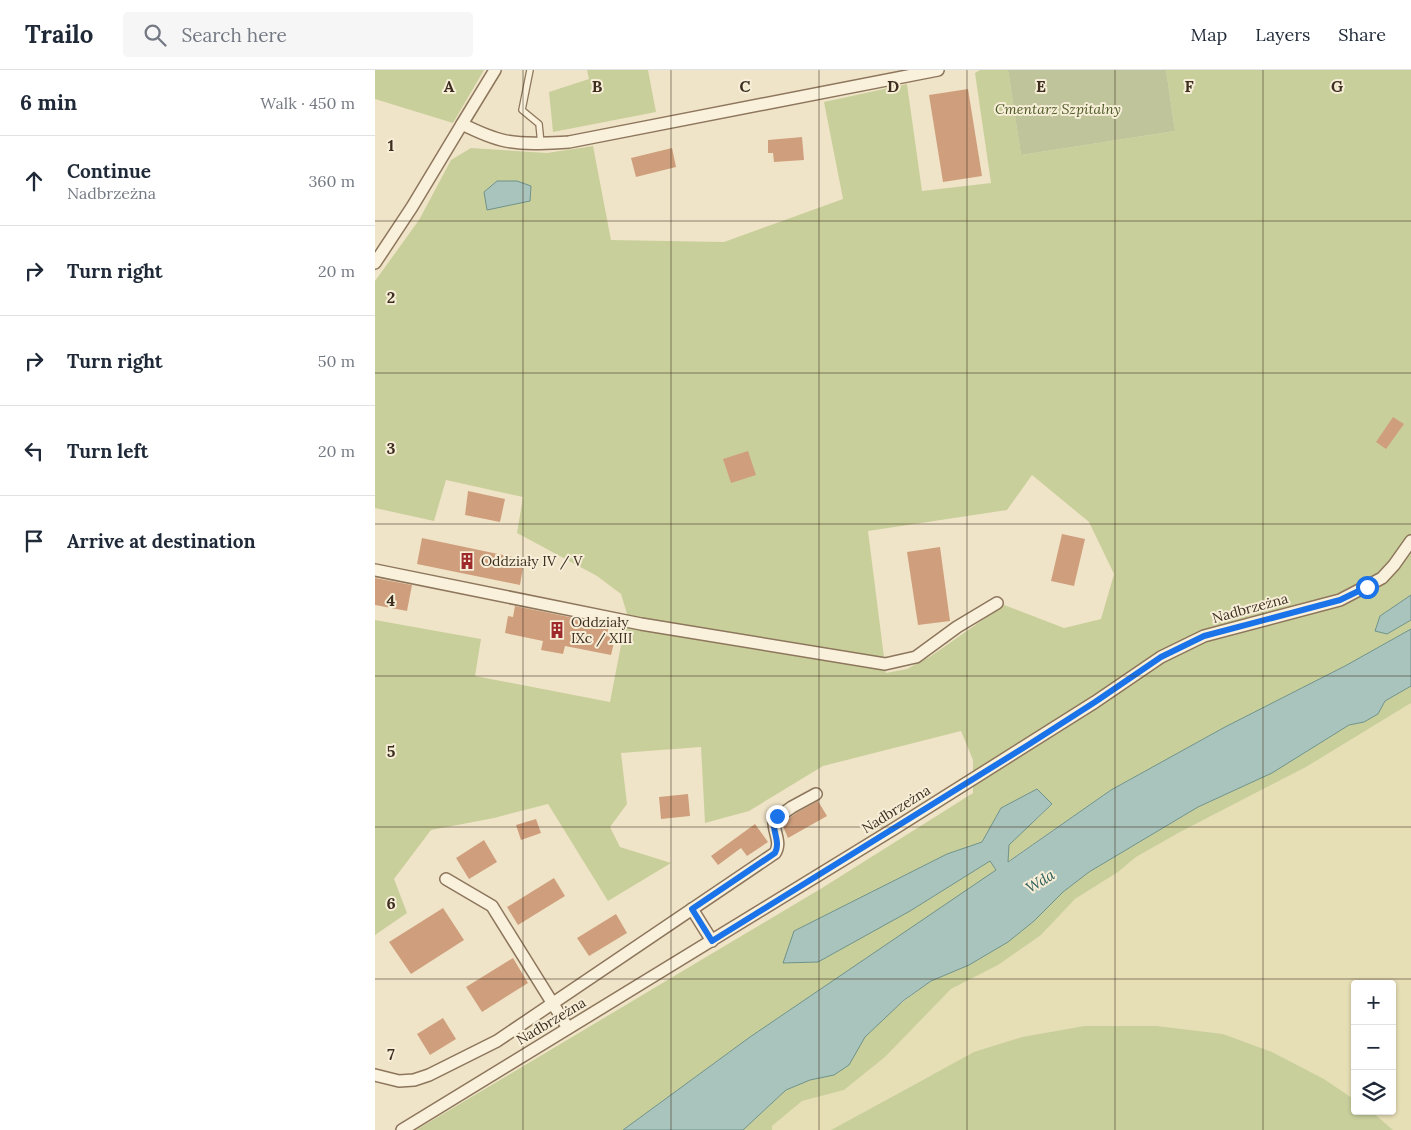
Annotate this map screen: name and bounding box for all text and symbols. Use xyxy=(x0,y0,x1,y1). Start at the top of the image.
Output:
search box xyxy=(123,12,473,57)
text: Trailo xyxy=(25,19,93,50)
icon: search xyxy=(141,21,169,49)
text: Search here xyxy=(181,23,287,47)
text: Map xyxy=(1191,23,1227,46)
text: Layers xyxy=(1255,23,1310,46)
text: Share xyxy=(1338,23,1386,46)
text: A xyxy=(444,76,455,96)
text: B xyxy=(592,76,603,96)
text: C xyxy=(739,76,751,96)
text: D xyxy=(887,76,899,96)
text: E xyxy=(1036,76,1046,96)
text: F xyxy=(1184,76,1194,96)
text: G xyxy=(1331,76,1343,96)
text: 6 min xyxy=(20,89,77,116)
text: Walk · 450 m xyxy=(260,93,355,113)
park label: Cmentarz Szpitalny xyxy=(995,100,1121,118)
text: 1 xyxy=(388,135,394,155)
text: Continue xyxy=(67,159,151,183)
icon: ahead xyxy=(20,167,48,195)
text: 360 m xyxy=(308,171,355,191)
text: Nadbrzeżna xyxy=(67,183,156,203)
icon: right xyxy=(20,257,48,285)
text: Turn right xyxy=(67,259,163,283)
text: 20 m xyxy=(318,261,355,281)
text: 2 xyxy=(387,287,395,307)
icon: right xyxy=(20,347,48,375)
text: Turn right xyxy=(67,349,163,373)
text: 50 m xyxy=(318,351,355,371)
icon: left xyxy=(20,437,48,465)
text: 3 xyxy=(387,438,396,458)
text: Turn left xyxy=(67,439,148,463)
text: 20 m xyxy=(318,441,355,461)
icon: arrive xyxy=(20,527,48,555)
text: Arrive at destination xyxy=(67,529,256,553)
building icon: Oddziały IV / V xyxy=(457,551,477,571)
place label: Oddziały IV / V xyxy=(481,552,583,570)
route start xyxy=(1356,576,1379,599)
street label: Nadbrzeżna xyxy=(1210,589,1290,627)
text: 4 xyxy=(387,590,396,610)
place label: Oddziały IXc / XIII xyxy=(571,613,632,647)
building icon: Oddziały IXc / XIII xyxy=(547,620,567,640)
text: 5 xyxy=(387,741,396,761)
street label: Nadbrzeżna xyxy=(858,781,934,837)
route end xyxy=(766,805,789,828)
water label: Wda xyxy=(1022,865,1059,897)
text: 6 xyxy=(386,893,396,913)
map controls xyxy=(1351,980,1396,1115)
button: + xyxy=(1351,980,1396,1025)
street label: Nadbrzeżna xyxy=(513,993,589,1049)
button: − xyxy=(1351,1025,1396,1070)
text: 7 xyxy=(387,1044,395,1064)
button: layers xyxy=(1351,1070,1396,1115)

